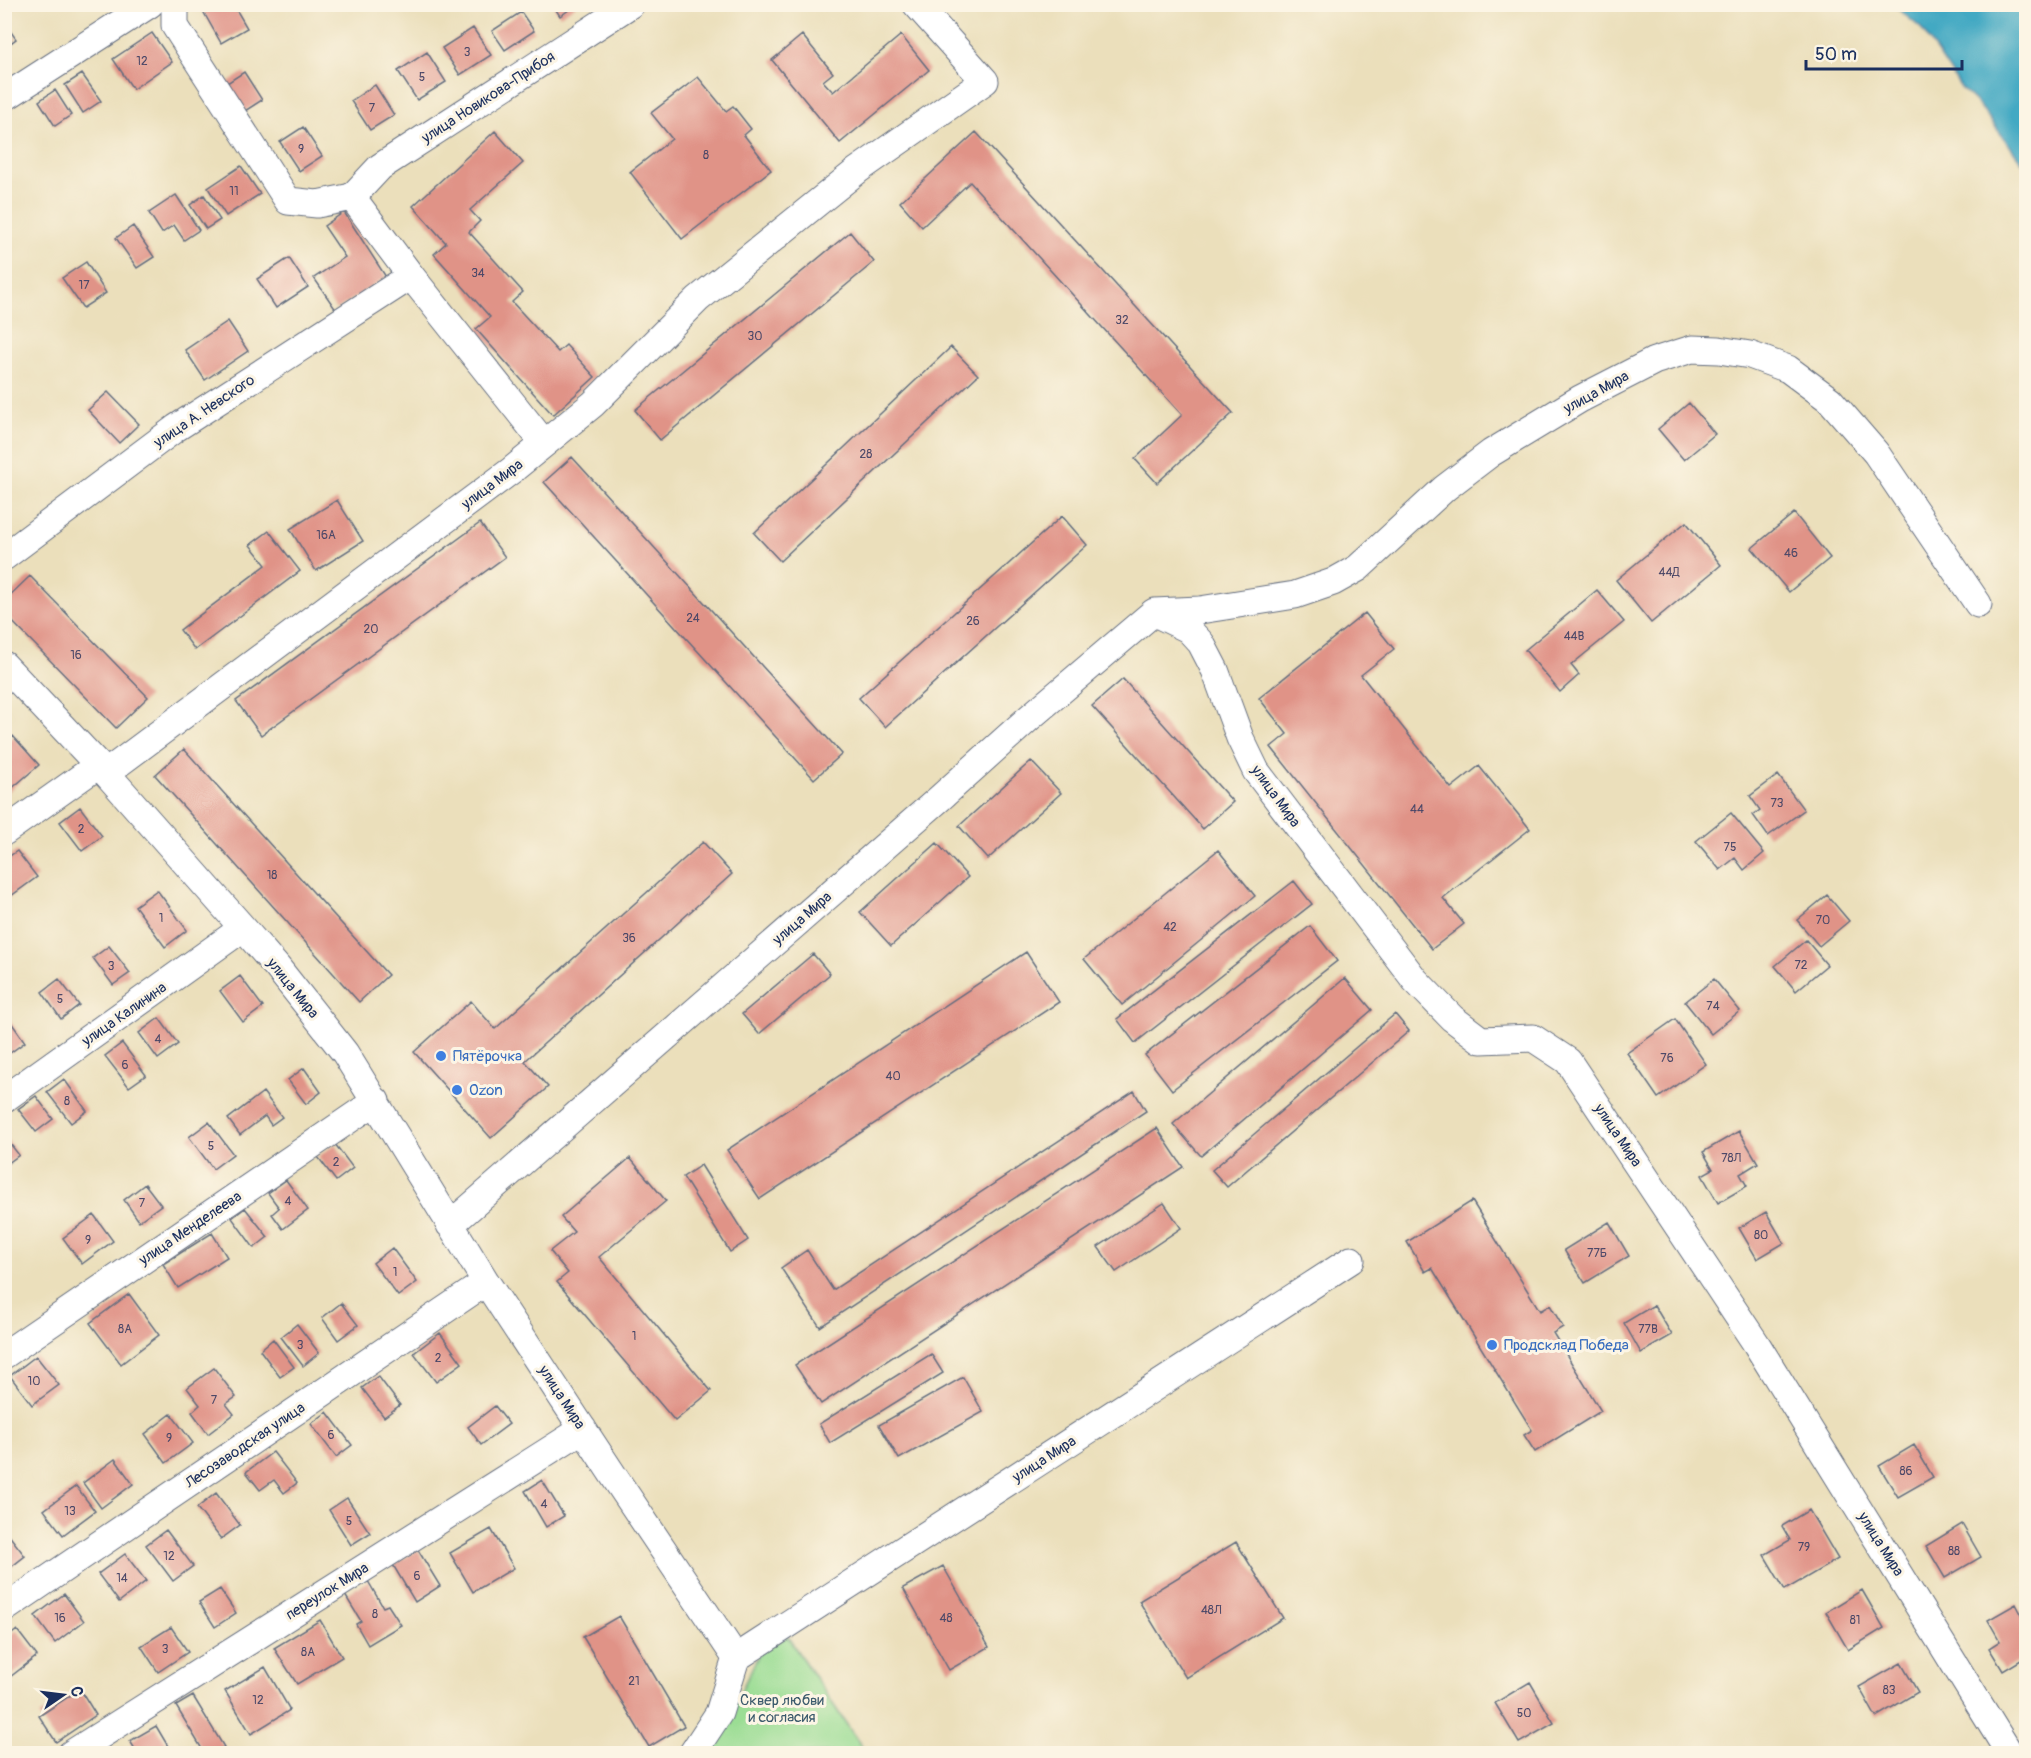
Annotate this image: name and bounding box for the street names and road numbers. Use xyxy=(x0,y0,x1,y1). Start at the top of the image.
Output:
street label: улица Новикова-Прибоя xyxy=(417,47,559,148)
street label: улица Мира xyxy=(1559,367,1632,419)
street label: улица А. Невского xyxy=(149,371,258,453)
street label: улица Мира xyxy=(457,455,527,514)
street label: улица Мира xyxy=(1246,761,1304,831)
street label: улица Мира xyxy=(768,888,836,950)
street label: улица Мира xyxy=(262,954,323,1022)
street label: улица Калинина xyxy=(77,978,170,1051)
street label: улица Мира xyxy=(1589,1099,1646,1171)
street label: улица Менделеева xyxy=(135,1187,245,1270)
street label: улица Мира xyxy=(533,1361,589,1433)
street label: Лесозаводская улица xyxy=(181,1398,309,1493)
street label: улица Мира xyxy=(1008,1432,1080,1488)
street label: улица Мира xyxy=(1853,1508,1908,1580)
street label: переулок Мира xyxy=(282,1558,372,1624)

